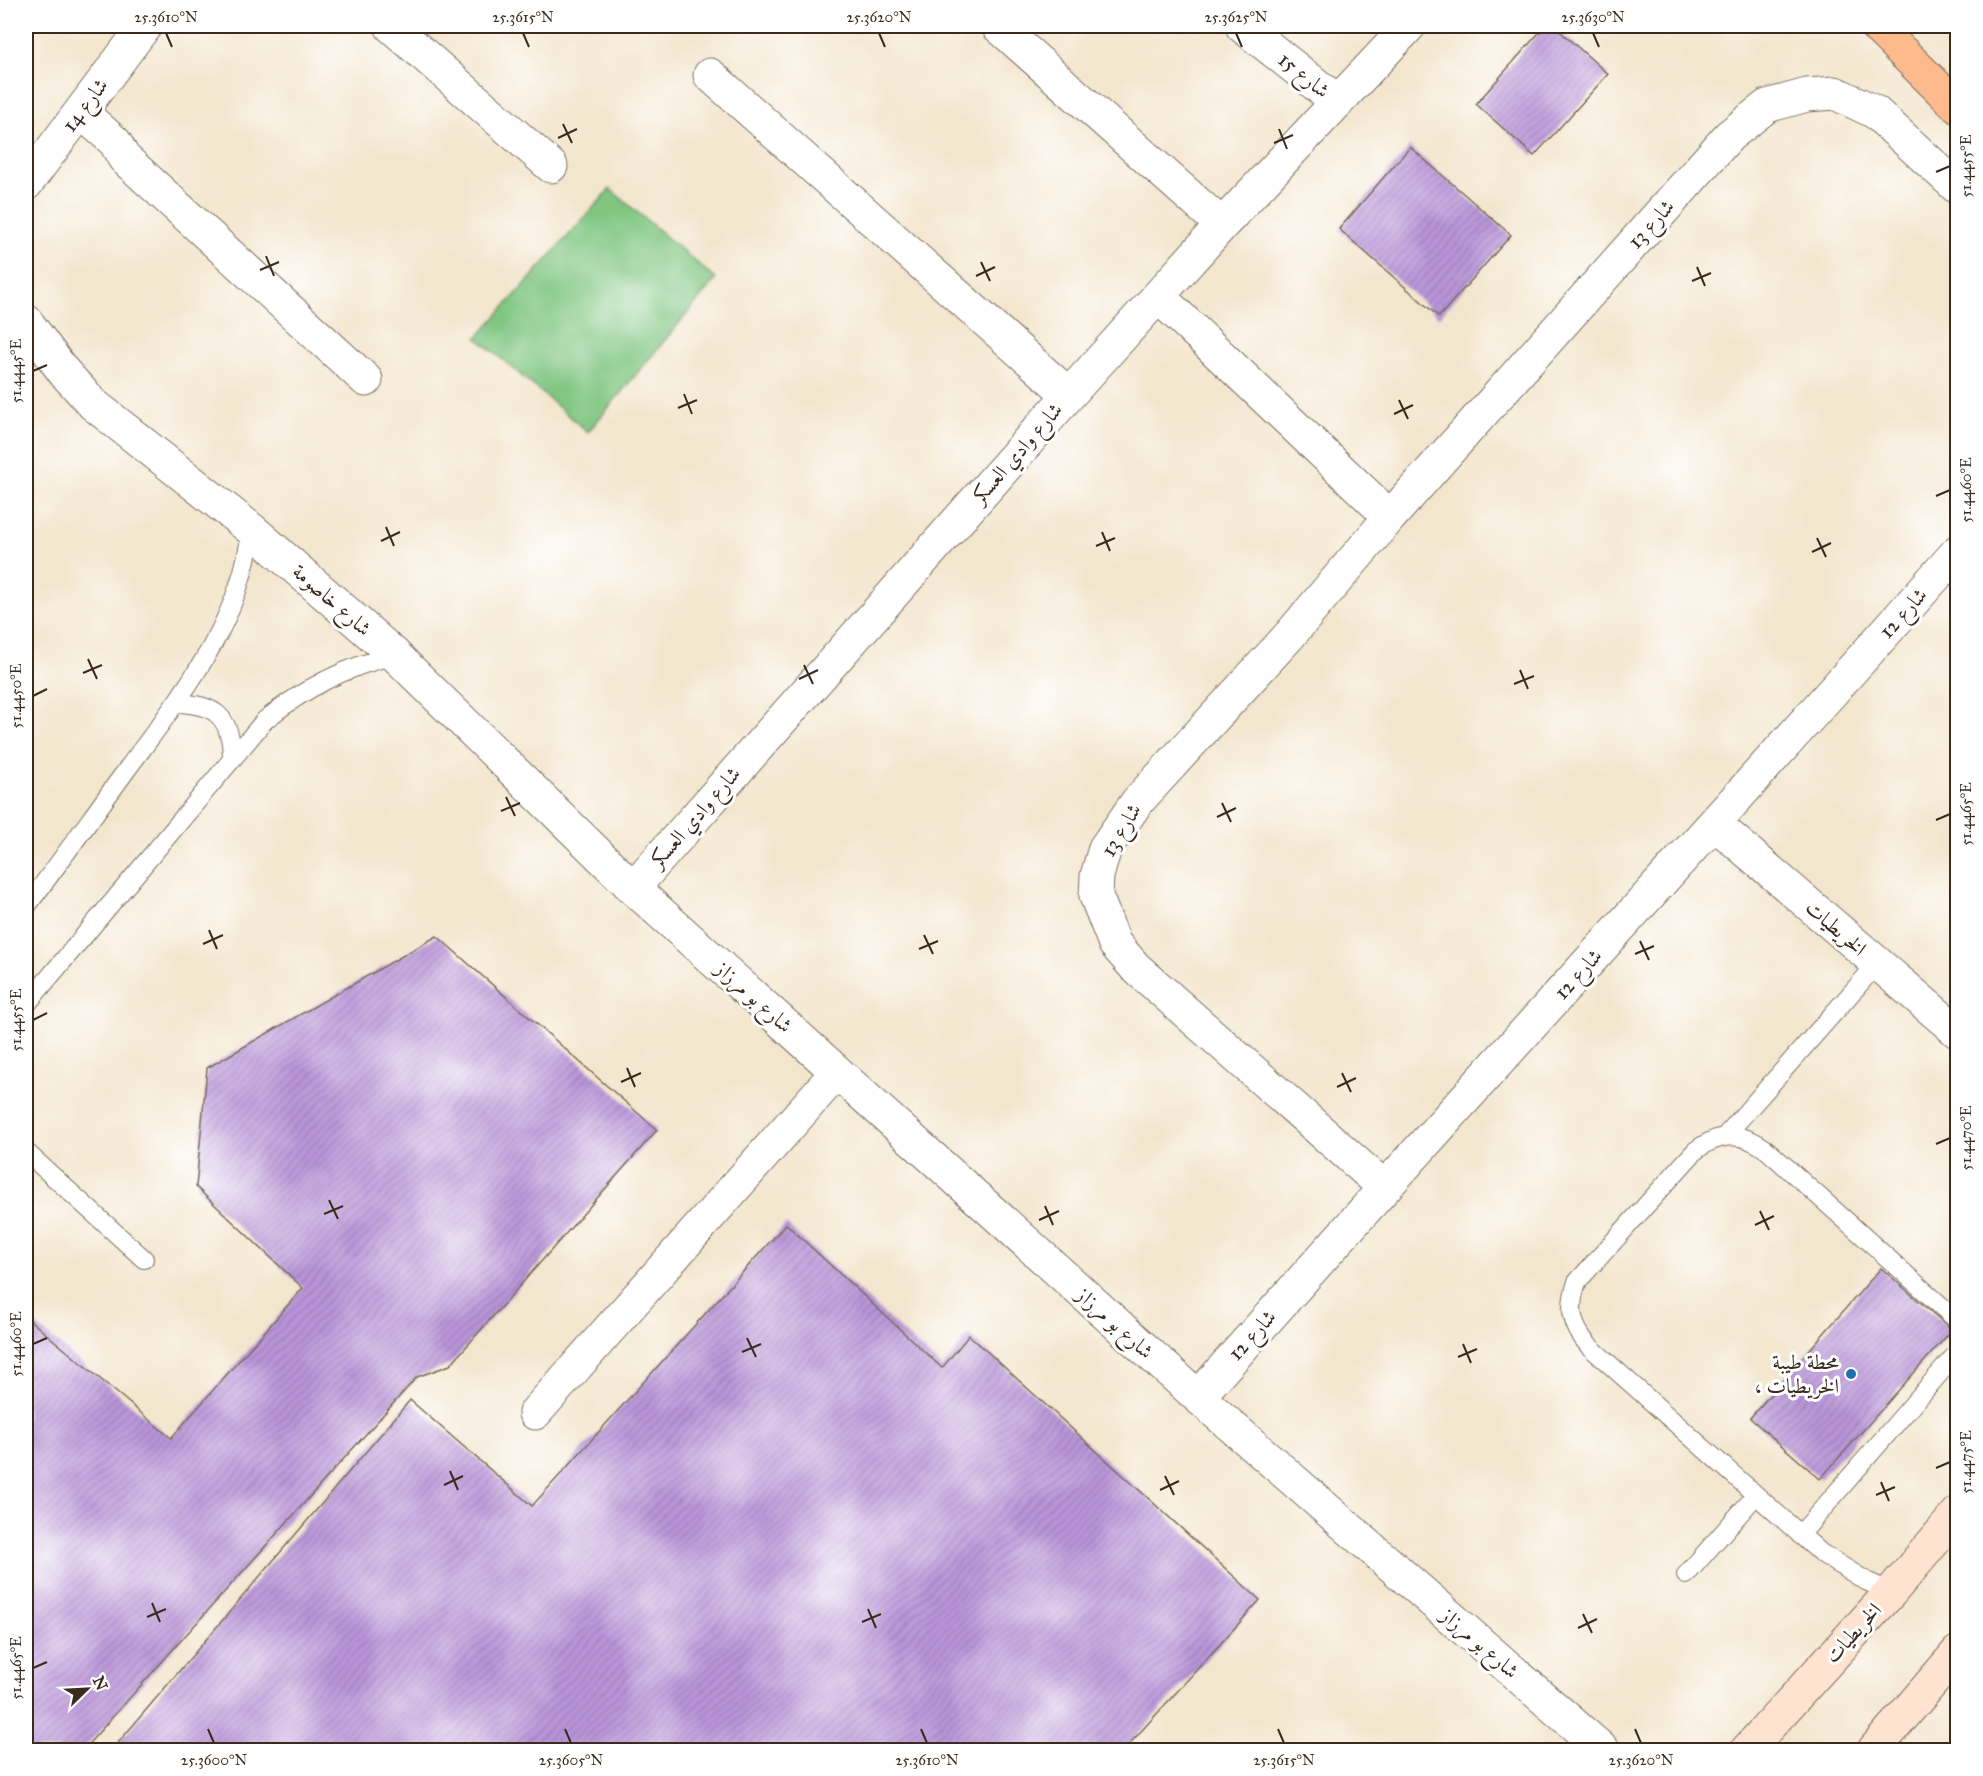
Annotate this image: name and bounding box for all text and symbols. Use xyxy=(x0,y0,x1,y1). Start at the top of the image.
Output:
text: 25.3610°N xyxy=(134,8,198,26)
text: 25.3615°N xyxy=(492,8,554,26)
text: 25.3620°N xyxy=(847,8,912,26)
text: 25.3625°N xyxy=(1204,8,1268,26)
text: 25.3630°N xyxy=(1561,8,1625,26)
street label: شارع 15 xyxy=(1270,46,1335,108)
street label: شارع 14 xyxy=(56,73,118,140)
text: 51.4455°E xyxy=(1957,134,1975,198)
street label: شارع 13 xyxy=(1622,194,1684,257)
text: 51.4445°E xyxy=(7,339,25,403)
street label: شارع وادي العسكر xyxy=(965,397,1072,514)
text: 51.4460°E xyxy=(1957,457,1975,523)
street label: شارع خاصومة xyxy=(284,559,377,645)
street label: شارع 12 xyxy=(1873,582,1936,647)
text: 51.4450°E xyxy=(7,663,25,728)
street label: شارع وادي العسكر xyxy=(643,761,750,878)
text: 51.4465°E xyxy=(1957,782,1975,846)
street label: شارع 13 xyxy=(1095,799,1151,864)
street label: الخريطيات xyxy=(1800,894,1872,962)
street label: شارع 12 xyxy=(1548,943,1611,1008)
street label: شارع بو مرزاز xyxy=(705,954,798,1042)
text: 51.4455°E xyxy=(7,988,25,1052)
text: 51.4470°E xyxy=(1957,1105,1975,1171)
street label: شارع بو مرزاز xyxy=(1066,1280,1159,1368)
street label: شارع 12 xyxy=(1222,1304,1285,1369)
text: 51.4460°E xyxy=(7,1311,25,1377)
place label: محطة طيبة ، الخريطيات xyxy=(1754,1349,1839,1399)
marker: محطة طيبة ، الخريطيات xyxy=(1844,1367,1858,1381)
text: 51.4475°E xyxy=(1957,1430,1975,1494)
street label: الخريطيات xyxy=(1819,1597,1887,1669)
street label: شارع بو مرزاز xyxy=(1431,1601,1524,1688)
text: 51.4465°E xyxy=(7,1636,25,1700)
north arrow xyxy=(57,1659,117,1719)
text: N xyxy=(89,1673,112,1694)
text: 25.3600°N xyxy=(181,1751,247,1769)
text: 25.3605°N xyxy=(539,1751,604,1769)
text: 25.3610°N xyxy=(895,1751,959,1769)
text: 25.3615°N xyxy=(1253,1751,1315,1769)
text: 25.3620°N xyxy=(1609,1751,1674,1769)

